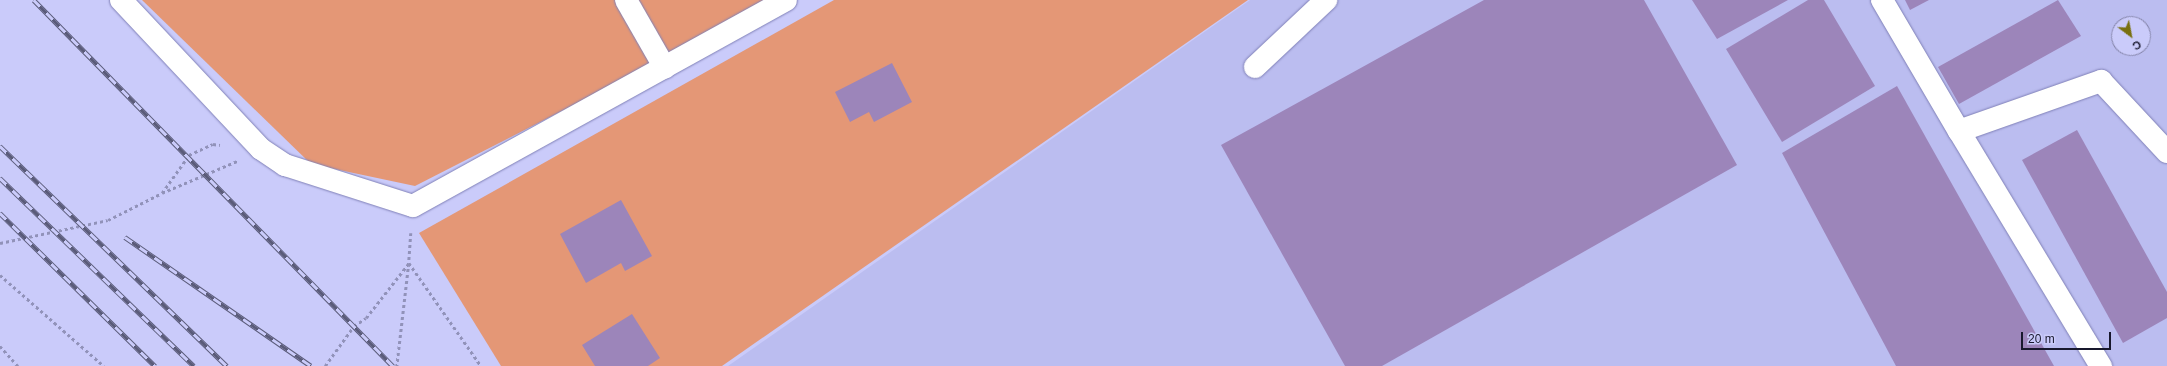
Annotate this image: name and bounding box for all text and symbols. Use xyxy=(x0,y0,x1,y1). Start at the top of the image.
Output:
north arrow xyxy=(2111,16,2151,56)
text: С xyxy=(2130,38,2143,53)
scale bar xyxy=(2023,324,2113,350)
text: 20 m xyxy=(2028,332,2055,346)

